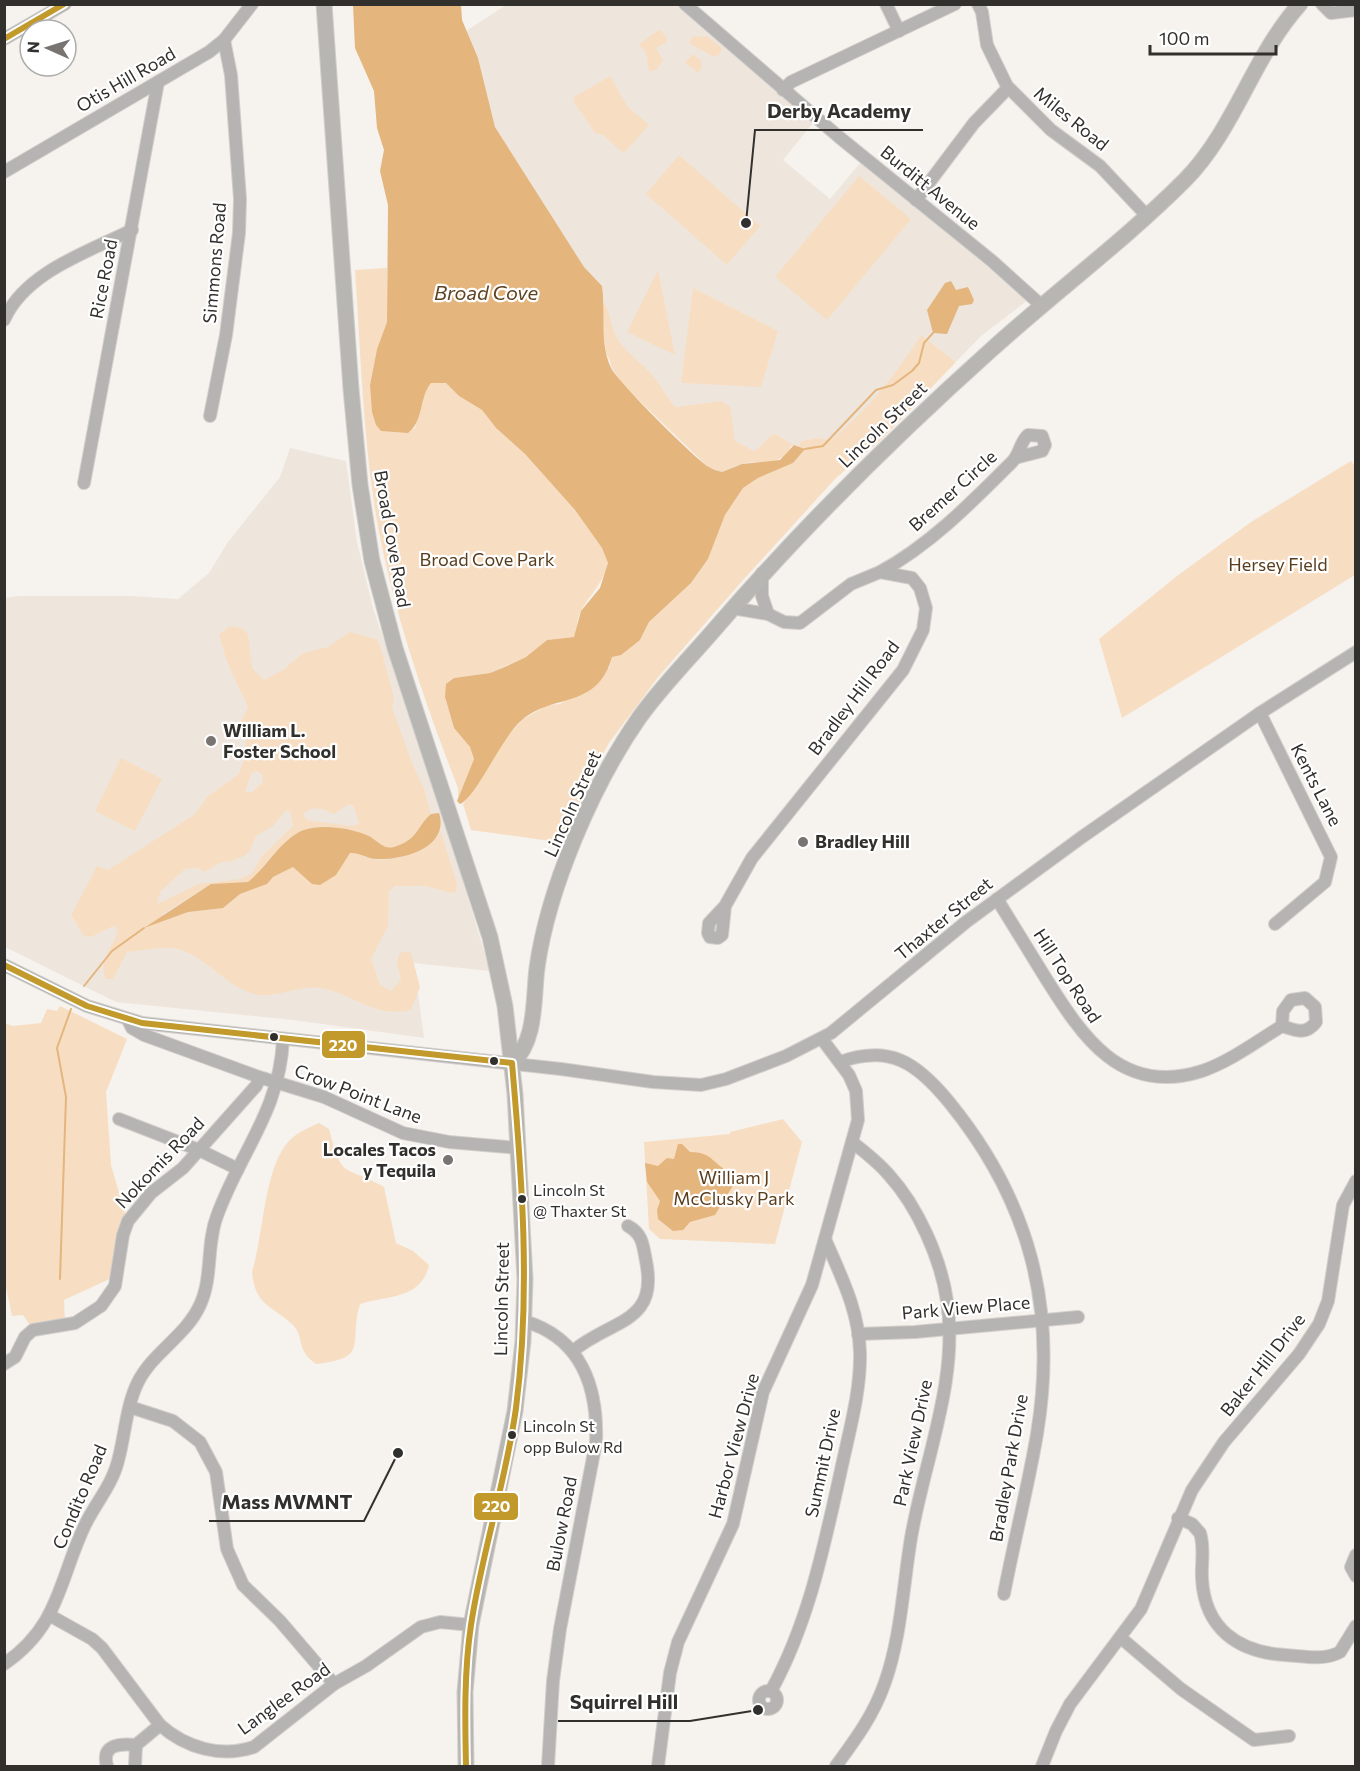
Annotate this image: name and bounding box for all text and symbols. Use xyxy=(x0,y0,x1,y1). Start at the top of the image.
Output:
north arrow xyxy=(18,18,78,78)
scale bar xyxy=(1150,18,1276,56)
text: 100 m xyxy=(1159,27,1209,49)
text: N xyxy=(23,41,42,54)
street label: Otis Hill Road xyxy=(72,42,179,116)
street label: Miles Road xyxy=(1030,81,1113,155)
callout: Derby Academy xyxy=(755,92,923,130)
text: Derby Academy xyxy=(767,98,911,122)
street label: Burditt Avenue xyxy=(876,140,985,234)
street label: Simmons Road xyxy=(198,202,230,324)
street label: Rice Road xyxy=(85,237,122,320)
water label: Broad Cove xyxy=(434,280,538,304)
street label: Lincoln Street xyxy=(834,377,931,472)
street label: Bremer Circle xyxy=(904,445,1001,535)
street label: Broad Cove Road xyxy=(370,468,416,609)
park label: Broad Cove Park xyxy=(420,548,555,570)
park label: Hersey Field xyxy=(1228,553,1328,575)
street label: Bradley Hill Road xyxy=(803,636,903,759)
place label: William L. Foster School xyxy=(223,719,336,762)
marker: William L. Foster School xyxy=(204,734,218,748)
street label: Kents Lane xyxy=(1287,740,1347,830)
street label: Lincoln Street xyxy=(539,747,605,860)
place label: Bradley Hill xyxy=(815,830,910,852)
marker: Bradley Hill xyxy=(796,835,810,849)
street label: Thaxter Street xyxy=(890,872,997,964)
street label: Hill Top Road xyxy=(1029,924,1106,1027)
line badge: 220 xyxy=(321,1030,366,1059)
unlabelled marker xyxy=(268,1031,280,1043)
text: 220 xyxy=(329,1035,357,1054)
unlabelled marker xyxy=(488,1055,500,1067)
street label: Crow Point Lane xyxy=(292,1059,425,1127)
street label: Nokomis Road xyxy=(110,1112,208,1213)
place label: Locales Tacos y Tequila xyxy=(323,1138,436,1181)
marker: Locales Tacos y Tequila xyxy=(441,1153,455,1167)
park label: William J McClusky Park xyxy=(673,1166,795,1209)
place label: Lincoln St @ Thaxter St xyxy=(533,1180,627,1220)
marker: Lincoln St @ Thaxter St xyxy=(516,1193,528,1205)
street label: Lincoln Street xyxy=(489,1242,513,1356)
street label: Park View Place xyxy=(901,1290,1031,1324)
street label: Baker Hill Drive xyxy=(1215,1308,1309,1420)
street label: Harbor View Drive xyxy=(703,1371,763,1521)
street label: Park View Drive xyxy=(888,1378,936,1508)
street label: Bradley Park Drive xyxy=(984,1392,1032,1543)
street label: Summit Drive xyxy=(800,1406,844,1519)
place label: Lincoln St opp Bulow Rd xyxy=(523,1416,622,1456)
marker: Lincoln St opp Bulow Rd xyxy=(506,1429,518,1441)
street label: Condito Road xyxy=(47,1441,111,1552)
street label: Bulow Road xyxy=(541,1474,581,1573)
callout: Mass MVMNT xyxy=(209,1483,364,1521)
text: Mass MVMNT xyxy=(222,1489,352,1513)
line badge: 220 xyxy=(473,1492,519,1521)
text: 220 xyxy=(482,1496,510,1515)
street label: Langlee Road xyxy=(233,1657,334,1739)
callout: Squirrel Hill xyxy=(558,1683,690,1721)
text: Squirrel Hill xyxy=(570,1689,678,1713)

